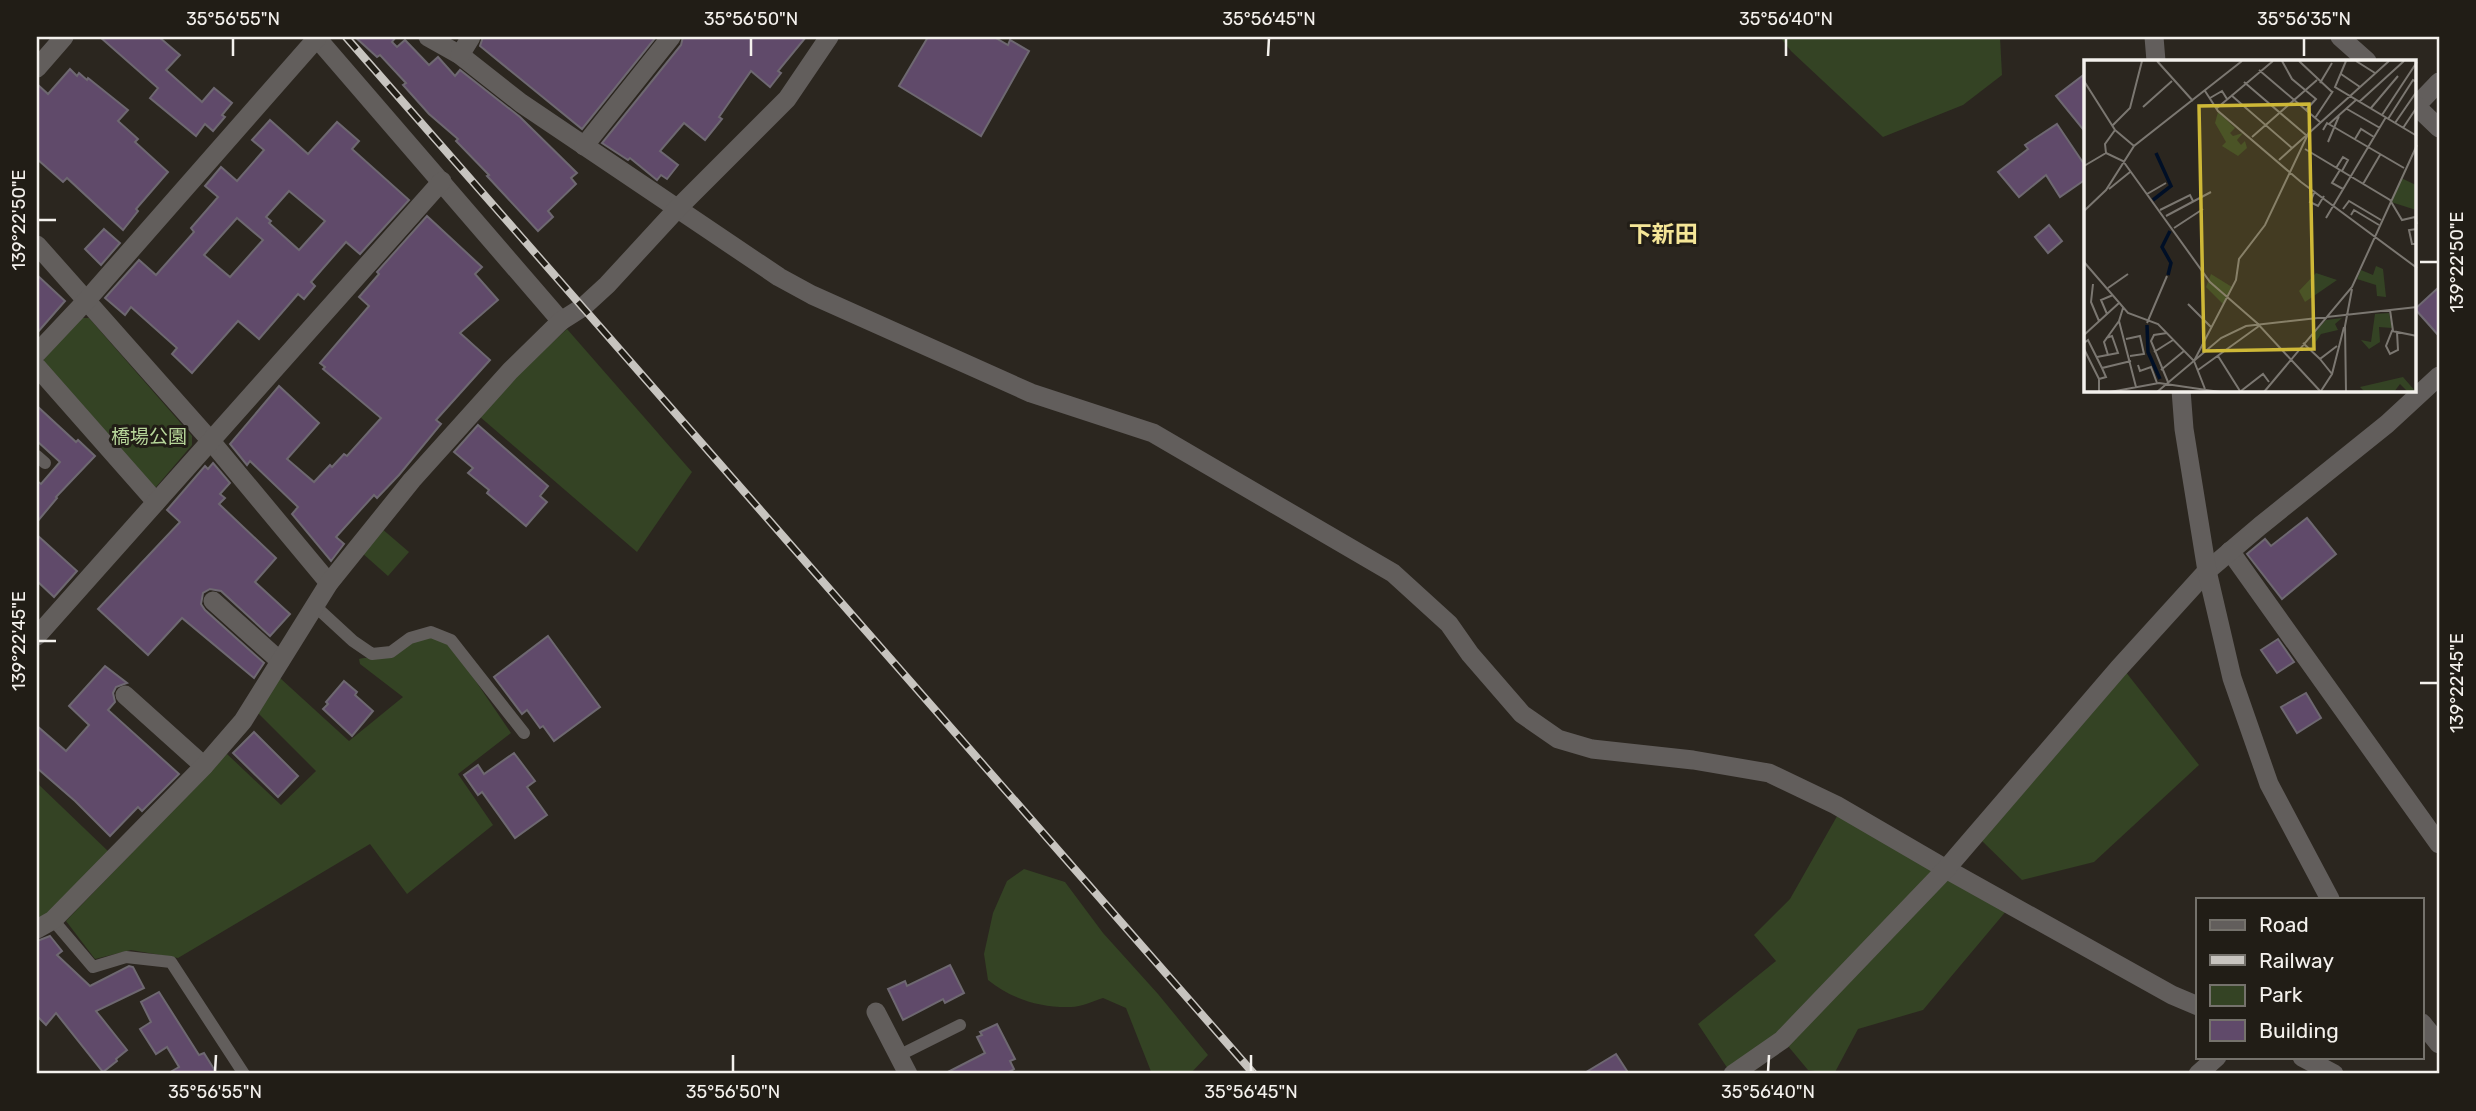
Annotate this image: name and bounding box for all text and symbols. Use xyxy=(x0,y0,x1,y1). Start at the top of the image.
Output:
text: 35°56'55"N xyxy=(186,8,280,30)
text: 35°56'50"N xyxy=(704,8,798,30)
text: 35°56'45"N xyxy=(1222,8,1316,30)
text: 35°56'40"N xyxy=(1739,8,1833,30)
text: 35°56'35"N xyxy=(2257,8,2351,30)
inset map xyxy=(2084,60,2416,392)
text: 139°22'50"E xyxy=(8,170,30,271)
text: 139°22'50"E xyxy=(2446,212,2468,313)
district label: 下新田 xyxy=(1629,220,1698,248)
park label: 橋場公園 xyxy=(111,425,187,448)
text: 139°22'45"E xyxy=(8,591,30,691)
text: 139°22'45"E xyxy=(2446,633,2468,733)
legend xyxy=(2196,898,2424,1058)
text: Road xyxy=(2259,912,2309,937)
text: Railway xyxy=(2259,948,2334,973)
text: Park xyxy=(2259,982,2303,1007)
text: Building xyxy=(2259,1018,2339,1043)
text: 35°56'55"N xyxy=(168,1081,262,1103)
text: 35°56'50"N xyxy=(686,1081,780,1103)
text: 35°56'45"N xyxy=(1204,1081,1298,1103)
text: 35°56'40"N xyxy=(1721,1081,1815,1103)

